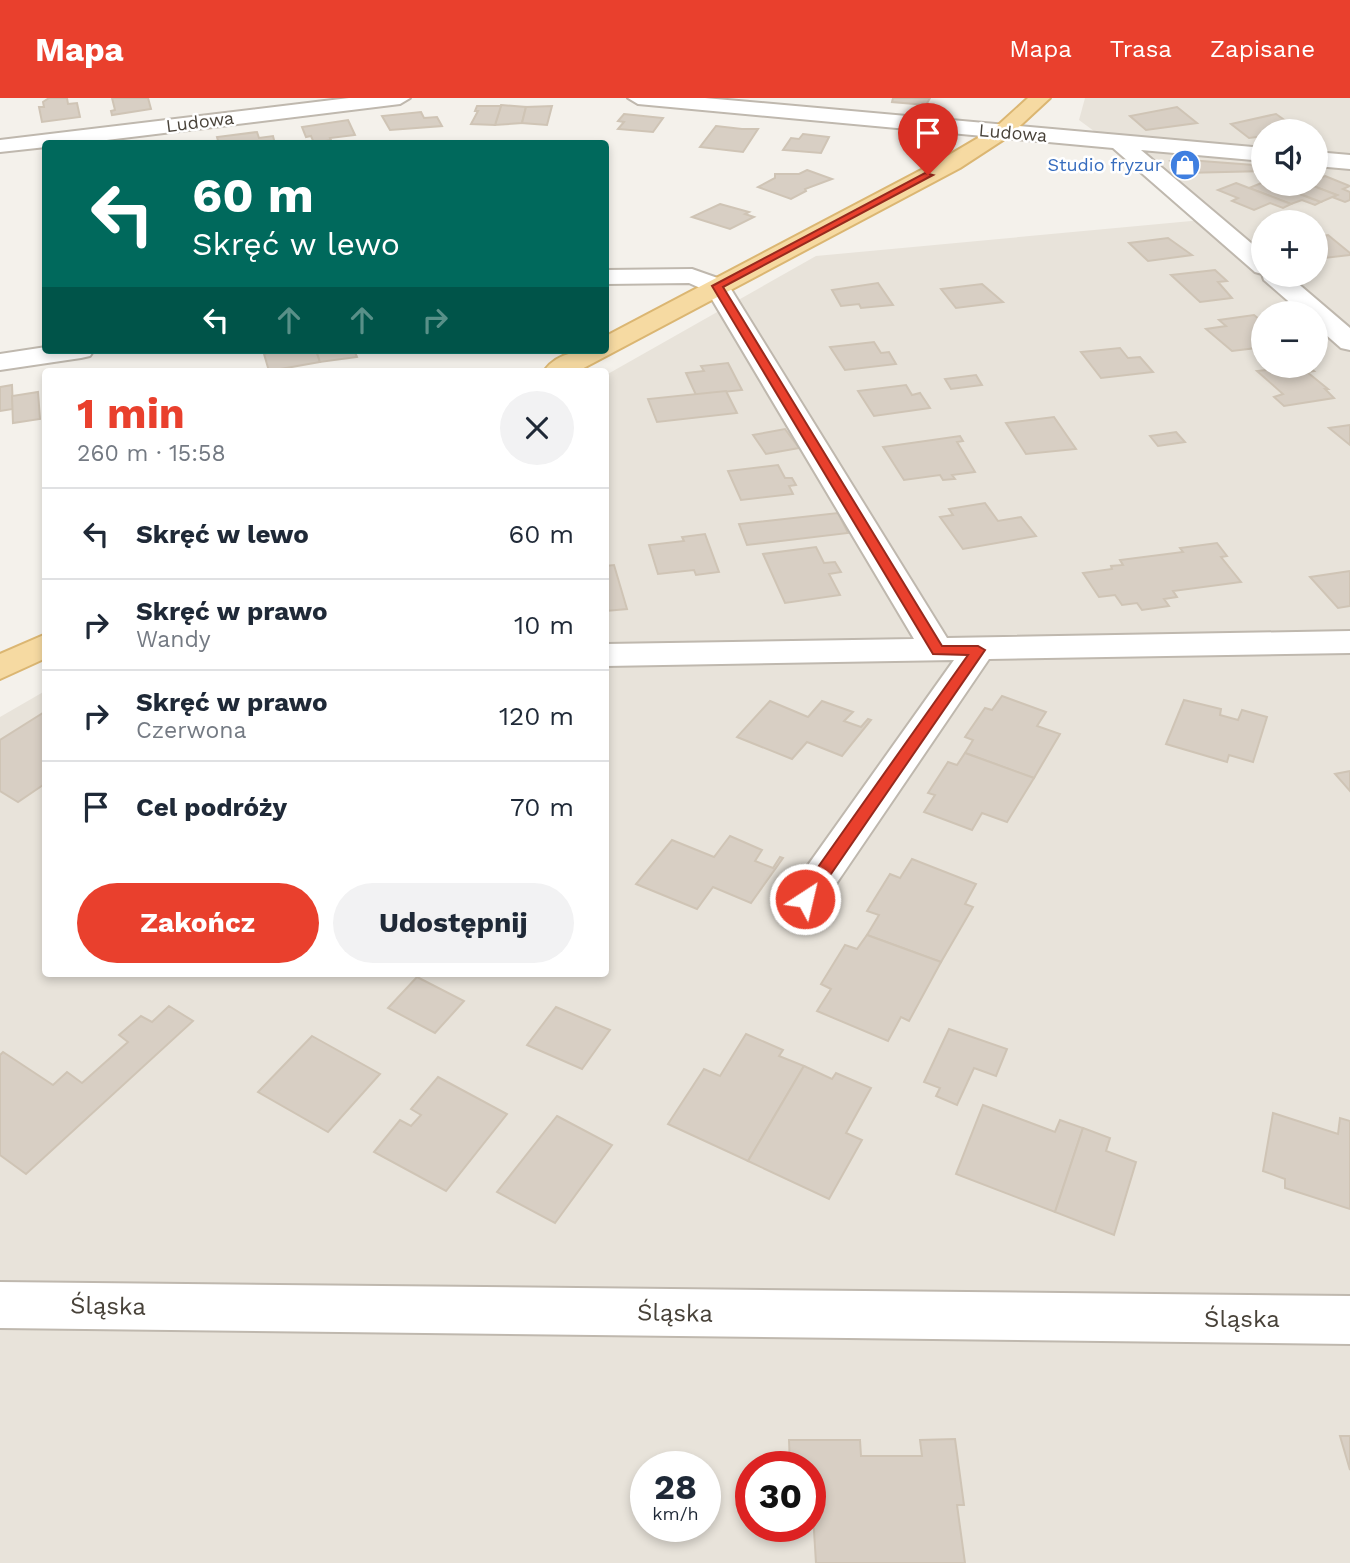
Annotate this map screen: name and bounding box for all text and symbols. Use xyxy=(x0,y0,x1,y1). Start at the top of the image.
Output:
text: Mapa xyxy=(35,30,124,69)
text: Mapa xyxy=(1009,35,1072,63)
text: Trasa xyxy=(1110,35,1172,63)
text: Zapisane xyxy=(1210,35,1315,63)
pin xyxy=(898,103,958,175)
street label: Ludowa xyxy=(165,107,235,136)
icon: arrive xyxy=(909,114,947,152)
street label: Ludowa xyxy=(978,119,1048,146)
map controls xyxy=(1251,119,1328,378)
button: sound xyxy=(1251,119,1328,196)
shop icon: Studio fryzur xyxy=(1168,148,1202,182)
place label: Studio fryzur xyxy=(1047,154,1162,175)
text: 60 m xyxy=(192,166,314,224)
icon: left xyxy=(77,168,168,259)
button: + xyxy=(1251,210,1328,287)
text: Skręć w lewo xyxy=(192,225,400,263)
icon: left xyxy=(197,301,235,339)
icon: ahead xyxy=(270,301,308,339)
icon: ahead xyxy=(343,301,381,339)
icon: right xyxy=(416,301,454,339)
button: − xyxy=(1251,301,1328,378)
text: 1 min xyxy=(77,389,185,438)
button: close xyxy=(500,391,574,465)
text: 260 m · 15:58 xyxy=(77,440,226,467)
icon: left xyxy=(77,515,115,553)
text: Skręć w lewo xyxy=(136,519,309,549)
text: 60 m xyxy=(508,519,574,549)
text: Skręć w prawo xyxy=(136,596,328,626)
icon: right xyxy=(77,606,115,644)
text: 10 m xyxy=(514,610,574,640)
text: Wandy xyxy=(136,626,211,653)
text: Skręć w prawo xyxy=(136,687,328,717)
icon: right xyxy=(77,697,115,735)
text: 120 m xyxy=(499,701,574,731)
text: Czerwona xyxy=(136,717,246,744)
icon: arrive xyxy=(77,788,115,826)
text: Cel podróży xyxy=(136,792,287,822)
text: 70 m xyxy=(510,792,574,822)
position arrow xyxy=(768,862,842,936)
button: Zakończ xyxy=(77,883,319,963)
button: Udostępnij xyxy=(333,883,574,963)
street label: Śląska xyxy=(70,1291,146,1321)
street label: Śląska xyxy=(637,1298,713,1328)
street label: Śląska xyxy=(1204,1305,1280,1333)
speed limit sign: 30 xyxy=(735,1451,826,1542)
text: 28 xyxy=(654,1466,697,1508)
text: km/h xyxy=(652,1503,699,1524)

